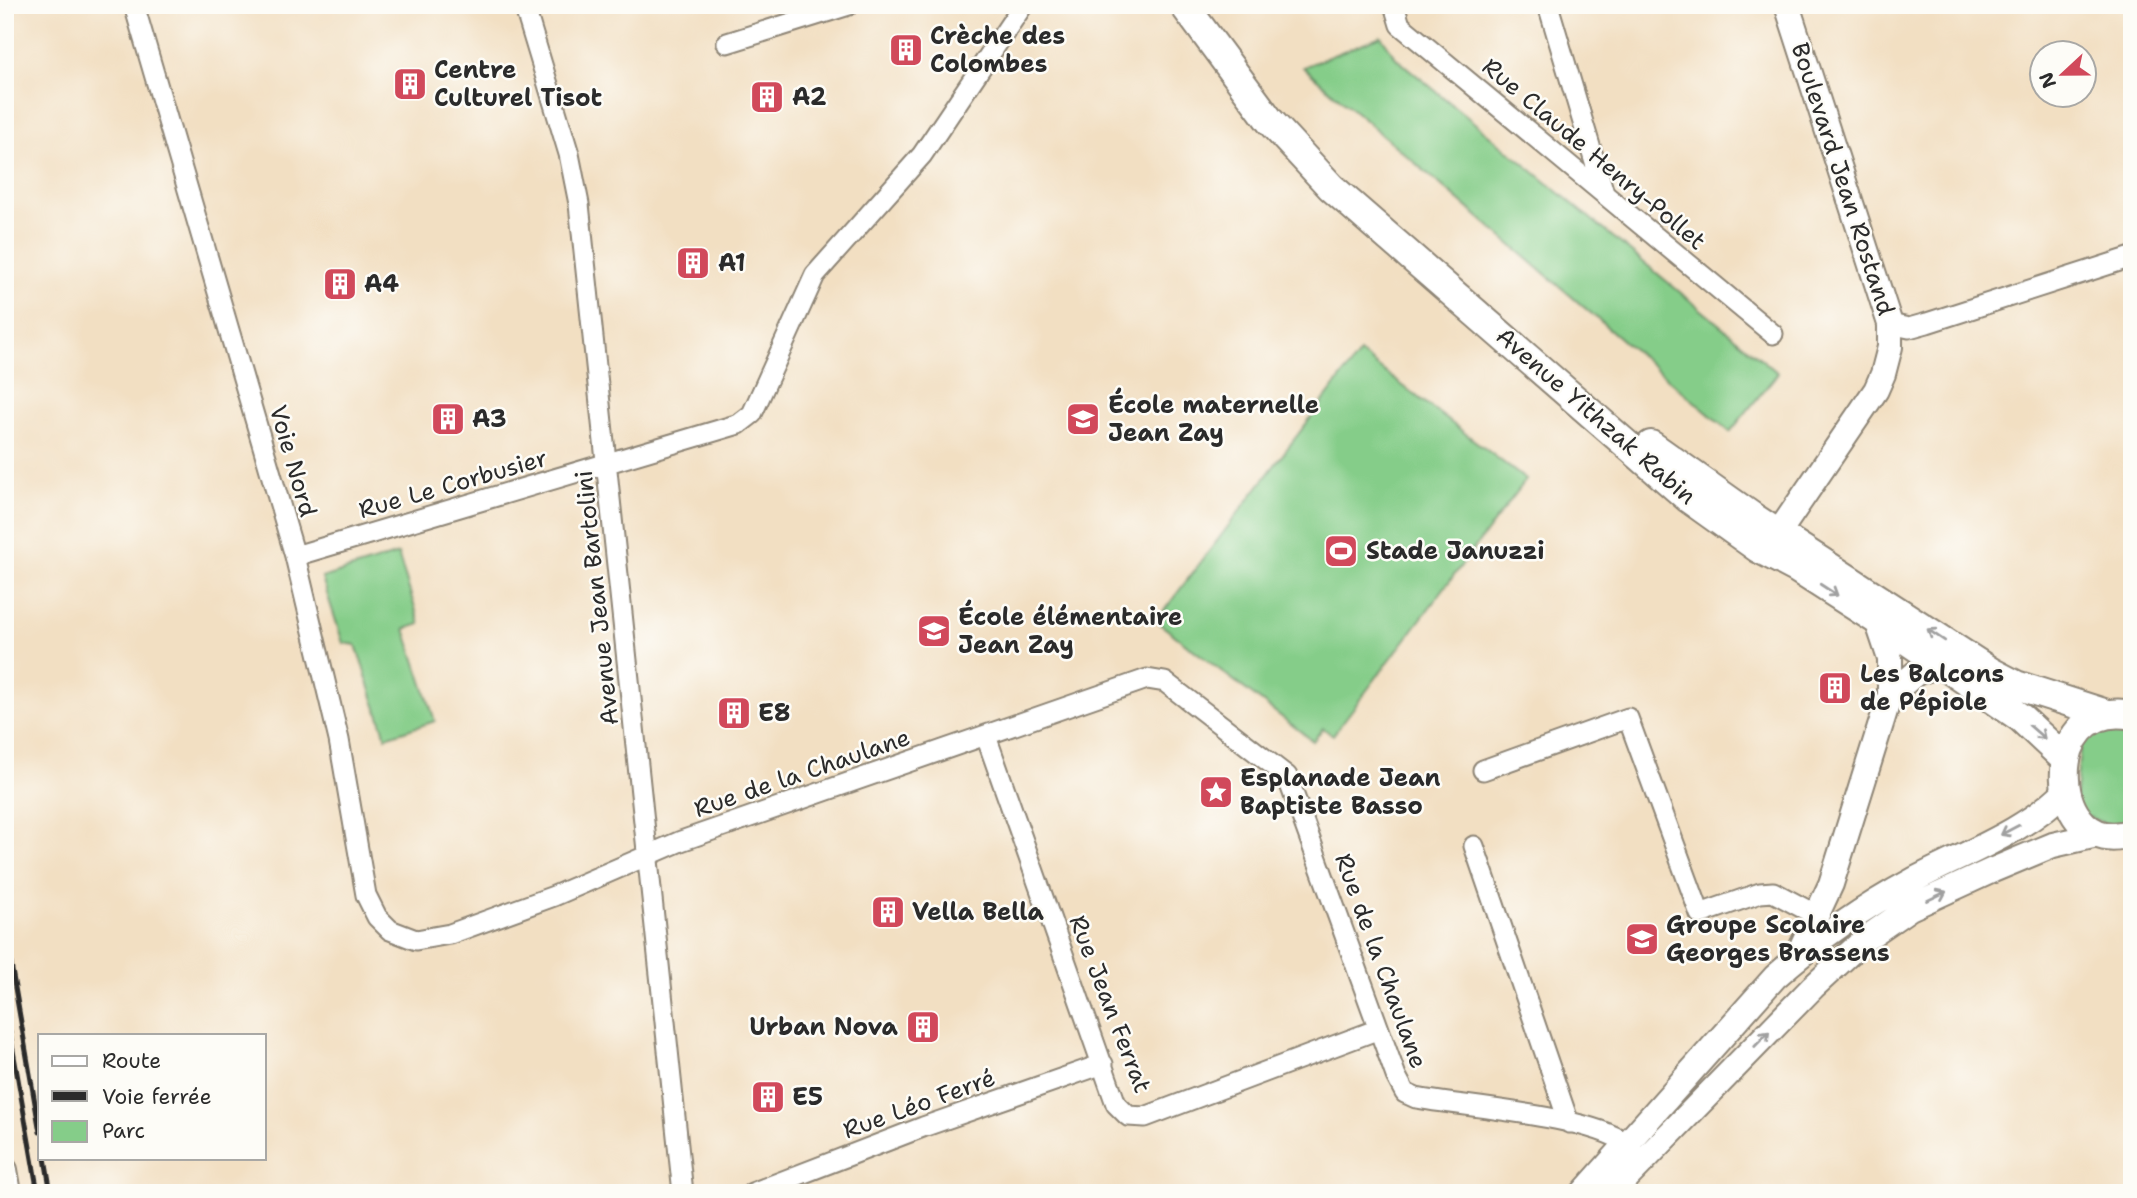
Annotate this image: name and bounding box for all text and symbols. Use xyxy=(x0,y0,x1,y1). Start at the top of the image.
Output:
place label: Crèche des Colombes xyxy=(930,20,1065,80)
building icon: Crèche des Colombes xyxy=(887,31,925,69)
north arrow xyxy=(2028,38,2098,108)
street label: Boulevard Jean Rostand xyxy=(1784,39,1902,319)
street label: Rue Claude Henry-Pollet xyxy=(1475,51,1713,257)
place label: Centre Culturel Tisot xyxy=(434,54,603,114)
building icon: Centre Culturel Tisot xyxy=(391,65,429,103)
text: N xyxy=(2033,69,2062,92)
building icon: A2 xyxy=(748,78,786,116)
place label: A2 xyxy=(792,81,827,113)
building icon: A1 xyxy=(674,244,712,282)
place label: A1 xyxy=(718,247,746,279)
building icon: A4 xyxy=(321,265,359,303)
place label: A4 xyxy=(364,268,399,300)
street label: Avenue Yithzak Rabin xyxy=(1489,320,1703,512)
place label: École maternelle Jean Zay xyxy=(1108,387,1319,449)
building icon: A3 xyxy=(429,400,467,438)
school or university icon: École maternelle Jean Zay xyxy=(1064,400,1102,438)
street label: Voie Nord xyxy=(262,401,324,521)
place label: A3 xyxy=(472,403,507,435)
street label: Rue Le Corbusier xyxy=(355,442,551,526)
street label: Avenue Jean Bartolini xyxy=(568,469,626,727)
sports icon: Stade Januzzi xyxy=(1322,532,1360,570)
place label: Stade Januzzi xyxy=(1366,535,1545,567)
one-way arrow xyxy=(1819,583,1839,597)
place label: École élémentaire Jean Zay xyxy=(958,599,1182,661)
school or university icon: École élémentaire Jean Zay xyxy=(915,612,953,650)
one-way arrow xyxy=(1927,628,1946,642)
place label: Les Balcons de Pépiole xyxy=(1860,658,2004,718)
building icon: Les Balcons de Pépiole xyxy=(1816,669,1854,707)
building icon: E8 xyxy=(715,694,753,732)
place label: E8 xyxy=(758,697,791,729)
street label: Rue de la Chaulane xyxy=(690,721,914,825)
one-way arrow xyxy=(2028,724,2046,740)
place label: Esplanade Jean Baptiste Basso xyxy=(1240,762,1441,822)
place icon: Esplanade Jean Baptiste Basso xyxy=(1197,773,1235,811)
one-way arrow xyxy=(2000,824,2021,837)
street label: Rue de la Chaulane xyxy=(1327,849,1435,1073)
one-way arrow xyxy=(1926,888,1947,902)
building icon: Vella Bella xyxy=(869,893,907,931)
place label: Vella Bella xyxy=(912,896,1045,928)
place label: Groupe Scolaire Georges Brassens xyxy=(1666,909,1890,969)
street label: Rue Jean Ferrat xyxy=(1061,911,1159,1097)
school or university icon: Groupe Scolaire Georges Brassens xyxy=(1623,920,1661,958)
building icon: Urban Nova xyxy=(904,1008,942,1046)
place label: Urban Nova xyxy=(749,1011,899,1043)
one-way arrow xyxy=(1754,1031,1771,1048)
legend xyxy=(38,1034,266,1160)
text: Route xyxy=(102,1047,161,1075)
street label: Rue Léo Ferré xyxy=(838,1062,1000,1146)
building icon: E5 xyxy=(749,1078,787,1116)
place label: E5 xyxy=(792,1081,823,1113)
text: Voie ferrée xyxy=(102,1083,212,1111)
text: Parc xyxy=(102,1117,145,1145)

